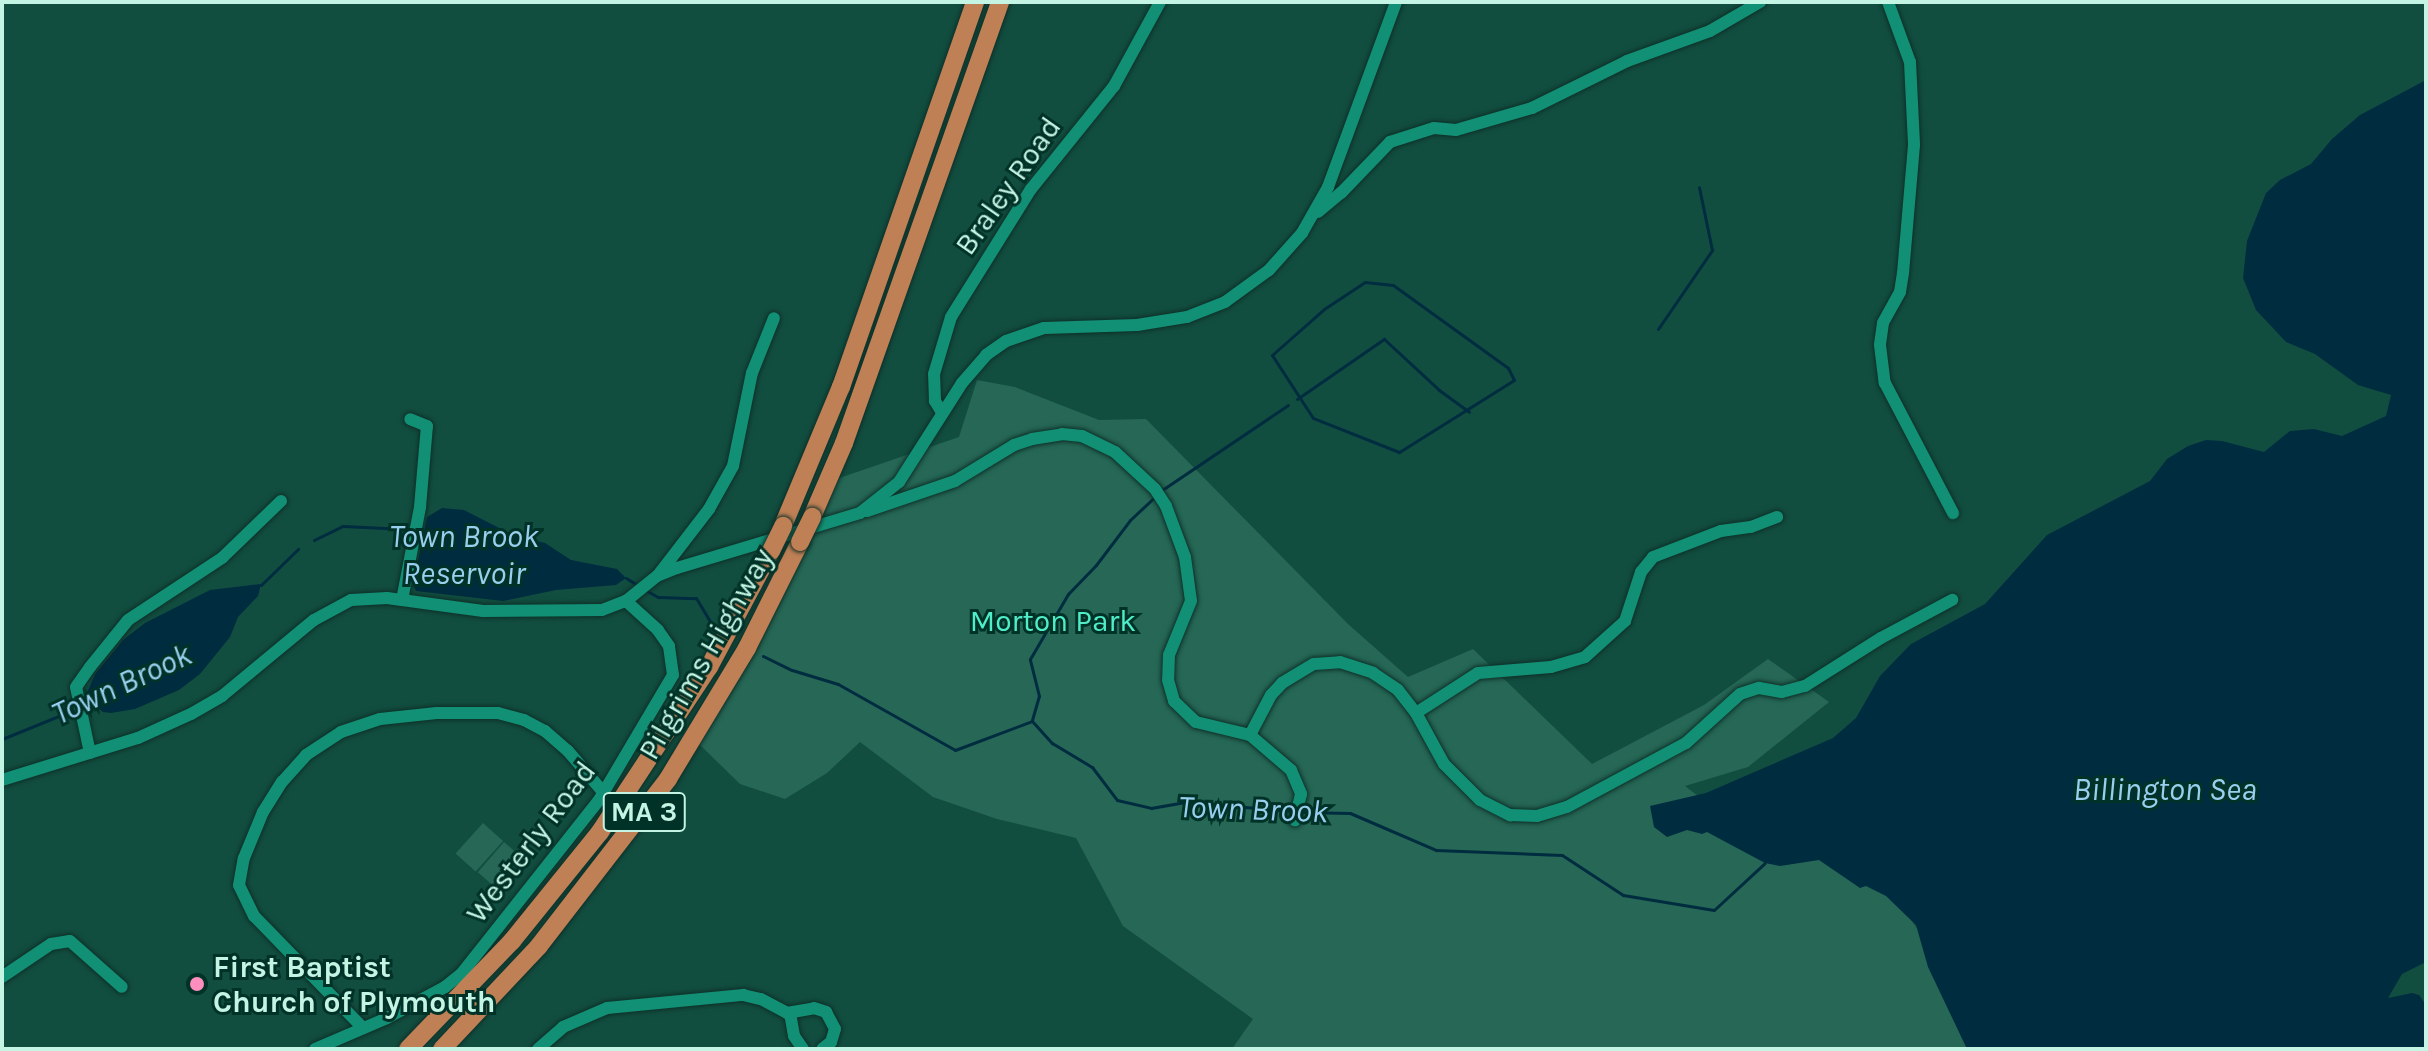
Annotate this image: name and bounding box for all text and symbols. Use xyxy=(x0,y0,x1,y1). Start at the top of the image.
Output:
street label: Braley Road xyxy=(947,110,1069,262)
water label: Town Brook Reservoir xyxy=(389,519,539,594)
street label: Pilgrims Highway xyxy=(631,542,781,766)
park label: Morton Park xyxy=(970,603,1136,639)
water label: Town Brook xyxy=(46,636,198,734)
street label: Westerly Road xyxy=(459,754,603,930)
water label: Billington Sea xyxy=(2073,771,2257,809)
road number: MA 3 xyxy=(602,788,686,836)
water label: Town Brook xyxy=(1178,788,1328,832)
place label: First Baptist Church of Plymouth xyxy=(213,949,495,1020)
marker: First Baptist Church of Plymouth xyxy=(188,975,206,993)

